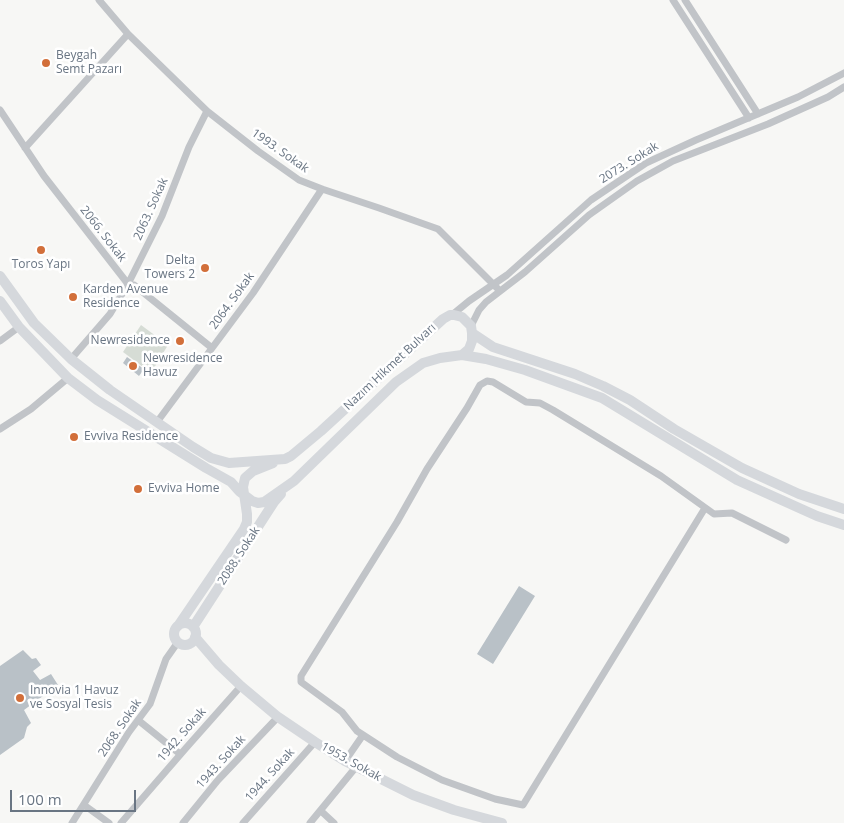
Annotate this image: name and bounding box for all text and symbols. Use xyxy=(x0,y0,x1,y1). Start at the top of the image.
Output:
place label: Beygah Semt Pazarı xyxy=(56,49,122,77)
marker: Beygah Semt Pazarı xyxy=(40,57,52,69)
street label: 1993. Sokak xyxy=(249,126,311,176)
street label: 2073. Sokak xyxy=(597,139,661,187)
street label: 2063. Sokak xyxy=(131,176,171,242)
street label: 2066. Sokak xyxy=(77,203,129,265)
marker: Toros Yapı xyxy=(35,244,47,256)
place label: Delta Towers 2 xyxy=(145,254,195,282)
place label: Toros Yapı xyxy=(12,258,70,272)
marker: Delta Towers 2 xyxy=(199,262,211,274)
street label: 2064. Sokak xyxy=(207,270,257,332)
place label: Karden Avenue Residence xyxy=(83,283,168,311)
marker: Karden Avenue Residence xyxy=(67,291,79,303)
street label: Nazım Hikmet Bulvarı xyxy=(341,321,439,413)
place label: Newresidence xyxy=(91,334,170,348)
marker: Newresidence xyxy=(174,335,186,347)
place label: Newresidence Havuz xyxy=(143,352,222,380)
marker: Newresidence Havuz xyxy=(127,360,139,372)
place label: Evviva Residence xyxy=(84,430,178,444)
marker: Evviva Residence xyxy=(68,431,80,443)
place label: Evviva Home xyxy=(148,482,219,496)
marker: Evviva Home xyxy=(132,483,144,495)
street label: 2088. Sokak xyxy=(215,524,263,588)
place label: Innovia 1 Havuz ve Sosyal Tesis xyxy=(30,684,119,712)
marker: Innovia 1 Havuz ve Sosyal Tesis xyxy=(14,692,26,704)
street label: 2068. Sokak xyxy=(95,696,145,760)
street label: 1942. Sokak xyxy=(155,705,209,765)
street label: 1943. Sokak xyxy=(193,732,249,792)
street label: 1953. Sokak xyxy=(318,740,384,784)
street label: 1944. Sokak xyxy=(242,745,298,805)
scale bar xyxy=(12,780,139,812)
text: 100 m xyxy=(18,789,62,809)

